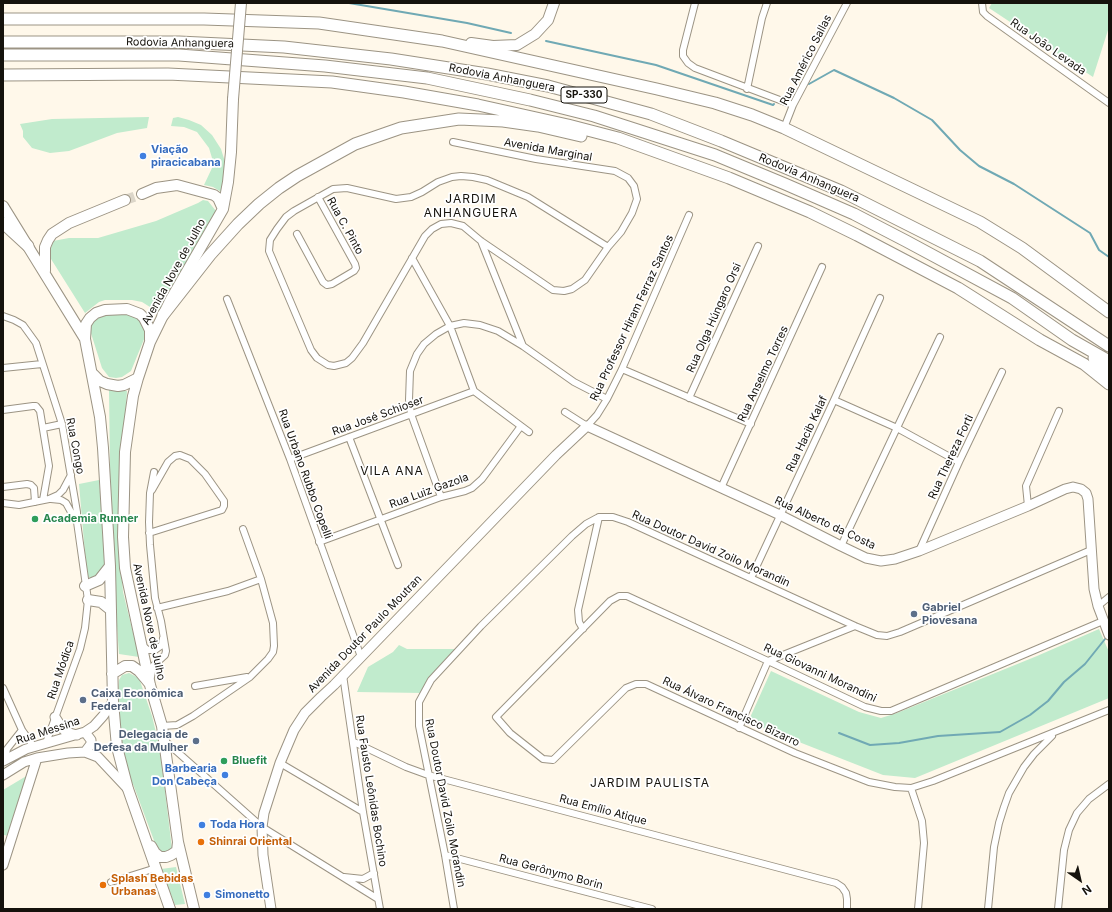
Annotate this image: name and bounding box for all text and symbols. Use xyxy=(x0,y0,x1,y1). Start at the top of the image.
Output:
street label: Rua Américo Sallas xyxy=(777,12,835,108)
street label: Rua João Levada xyxy=(1008,16,1088,78)
street label: Rodovia Anhanguera xyxy=(126,35,234,51)
street label: Rodovia Anhanguera xyxy=(448,61,556,95)
road number: SP-330 xyxy=(561,87,607,103)
street label: Avenida Marginal xyxy=(503,136,593,164)
place label: Viação piracicabana xyxy=(151,143,221,169)
marker: Viação piracicabana xyxy=(138,151,148,161)
street label: Rodovia Anhanguera xyxy=(757,151,861,205)
district label: JARDIM ANHANGUERA xyxy=(424,192,518,220)
street label: Rua C. Pinto xyxy=(324,195,366,257)
street label: Avenida Nove de Julho xyxy=(139,217,209,327)
street label: Rua Professor Hiram Ferraz Santos xyxy=(588,233,676,403)
street label: Rua Olga Húngaro Orsi xyxy=(684,261,744,375)
street label: Rua Anselmo Torres xyxy=(735,324,791,424)
street label: Rua José Schioser xyxy=(330,393,426,439)
street label: Rua Hacib Kalaf xyxy=(784,394,830,474)
street label: Rua Urbano Rubbo Copelli xyxy=(275,407,335,541)
street label: Rua Thereza Forti xyxy=(926,413,976,501)
street label: Rua Congo xyxy=(63,417,87,475)
district label: VILA ANA xyxy=(360,464,424,478)
street label: Rua Luiz Gazola xyxy=(388,471,470,511)
street label: Rua Alberto da Costa xyxy=(772,494,878,552)
street label: Rua Doutor David Zoilo Morandin xyxy=(630,508,792,590)
place label: Academia Runner xyxy=(43,512,138,526)
marker: Academia Runner xyxy=(30,514,40,524)
street label: Avenida Nove de Julho xyxy=(130,562,168,682)
street label: Avenida Doutor Paulo Moutran xyxy=(305,572,425,696)
place label: Gabriel Piovesana xyxy=(922,601,977,627)
marker: Gabriel Piovesana xyxy=(909,609,919,619)
street label: Rua Módica xyxy=(45,639,77,701)
street label: Rua Giovanni Morandini xyxy=(761,641,879,705)
street label: Rua Álvaro Francisco Bizarro xyxy=(660,674,802,750)
place label: Caixa Econômica Federal xyxy=(91,687,183,713)
marker: Caixa Econômica Federal xyxy=(78,695,88,705)
street label: Rua Fausto Leônidas Bochino xyxy=(352,714,390,868)
street label: Rua Messina xyxy=(15,715,81,747)
street label: Rua Doutor David Zoilo Morandin xyxy=(422,718,468,888)
place label: Delegacia de Defesa da Mulher xyxy=(94,728,188,754)
marker: Delegacia de Defesa da Mulher xyxy=(191,736,201,746)
place label: Bluefit xyxy=(232,754,267,768)
marker: Bluefit xyxy=(219,756,229,766)
place label: Barbearia Don Cabeça xyxy=(152,762,217,788)
marker: Barbearia Don Cabeça xyxy=(220,770,230,780)
district label: JARDIM PAULISTA xyxy=(590,776,710,790)
street label: Rua Emílio Atique xyxy=(558,792,648,828)
place label: Toda Hora xyxy=(210,818,265,832)
marker: Toda Hora xyxy=(197,820,207,830)
place label: Shinrai Oriental xyxy=(209,835,292,849)
marker: Shinrai Oriental xyxy=(196,837,206,847)
street label: Rua Gerônymo Borin xyxy=(498,852,604,892)
north arrow xyxy=(1060,860,1100,900)
place label: Splash Bebidas Urbanas xyxy=(111,872,193,898)
marker: Splash Bebidas Urbanas xyxy=(98,880,108,890)
text: N xyxy=(1079,882,1094,898)
place label: Simonetto xyxy=(215,888,270,902)
marker: Simonetto xyxy=(202,890,212,900)

